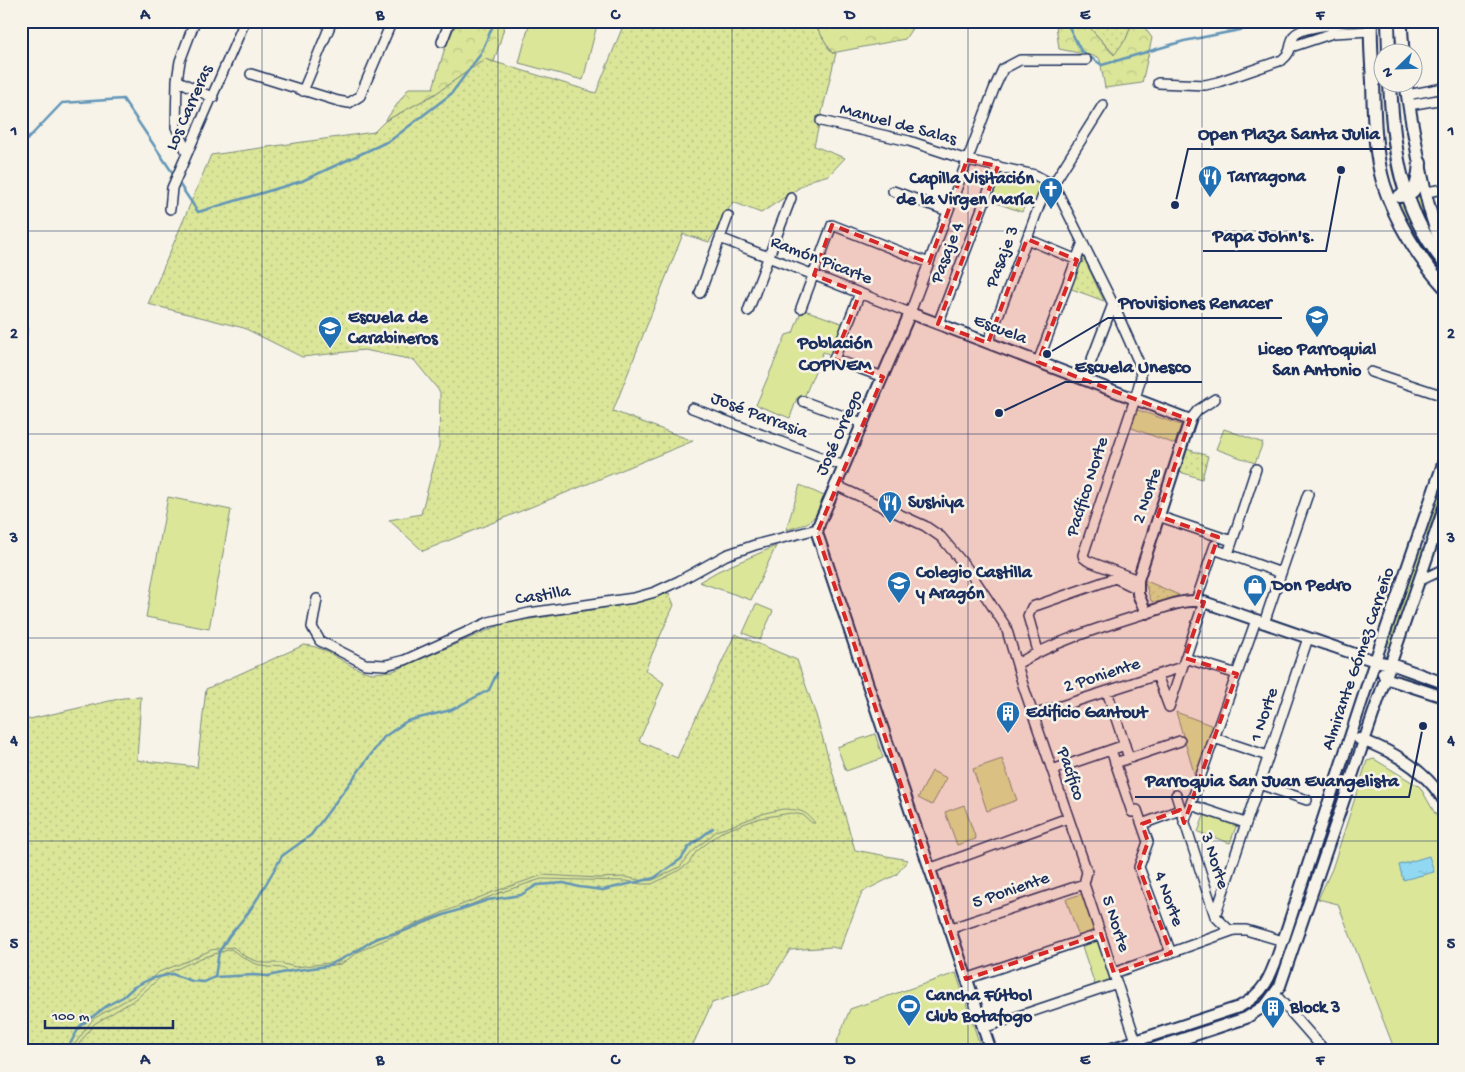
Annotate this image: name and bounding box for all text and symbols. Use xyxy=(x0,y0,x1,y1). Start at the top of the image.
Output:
text: A xyxy=(139,7,151,26)
text: B xyxy=(375,7,385,26)
text: C xyxy=(610,7,621,26)
text: D xyxy=(843,7,856,26)
text: E xyxy=(1080,7,1091,26)
text: F xyxy=(1315,7,1326,26)
north arrow xyxy=(1372,42,1422,92)
street label: Los Carreras xyxy=(162,61,219,154)
text: N xyxy=(1379,65,1398,80)
street label: Manuel de Salas xyxy=(837,99,960,151)
callout: Open Plaza Santa Julia xyxy=(1188,115,1390,149)
text: 1 xyxy=(10,123,17,142)
text: 1 xyxy=(1447,123,1454,142)
text: Open Plaza Santa Julia xyxy=(1198,124,1381,147)
restaurant icon: Tarragona xyxy=(1197,164,1223,198)
place label: Tarragona xyxy=(1226,167,1307,188)
place label: Capilla Visitación de la Virgen María xyxy=(896,169,1035,211)
church icon: Capilla Visitación de la Virgen María xyxy=(1038,176,1064,210)
callout: Papa John's. xyxy=(1203,217,1326,251)
street label: Pasaje 4 xyxy=(926,219,969,288)
street label: Pasaje 3 xyxy=(981,223,1024,292)
text: Papa John's. xyxy=(1212,226,1315,249)
street label: Ramón Picarte xyxy=(767,232,876,290)
callout: Provisiones Renacer xyxy=(1108,284,1282,318)
text: Provisiones Renacer xyxy=(1117,293,1274,316)
school or university icon: Liceo Parroquial San Antonio xyxy=(1304,304,1330,338)
place label: Escuela de Carabineros xyxy=(347,308,439,350)
street label: Escuela xyxy=(970,310,1031,350)
school or university icon: Escuela de Carabineros xyxy=(317,315,343,349)
text: 2 xyxy=(10,326,18,345)
text: 2 xyxy=(1447,326,1455,345)
district label: Población COPIVEM xyxy=(797,333,873,378)
place label: Liceo Parroquial San Antonio xyxy=(1258,340,1376,382)
callout: Escuela Unesco xyxy=(1065,348,1202,382)
text: Escuela Unesco xyxy=(1075,357,1191,380)
street label: José Orrego xyxy=(812,387,868,479)
street label: José Parrasia xyxy=(708,388,811,444)
street label: Pacífico Norte xyxy=(1062,434,1114,540)
street label: 2 Norte xyxy=(1129,465,1167,526)
restaurant icon: Sushiya xyxy=(877,490,903,524)
place label: Sushiya xyxy=(908,493,965,514)
text: 3 xyxy=(9,530,18,549)
text: 3 xyxy=(1446,530,1455,549)
place label: Colegio Castilla y Aragón xyxy=(915,563,1033,605)
street label: Almirante Gómez Carreño xyxy=(1318,565,1400,753)
school or university icon: Colegio Castilla y Aragón xyxy=(886,570,912,604)
shop icon: Don Pedro xyxy=(1242,573,1268,607)
place label: Don Pedro xyxy=(1270,576,1352,597)
street label: Castilla xyxy=(514,581,573,611)
street label: 2 Poniente xyxy=(1061,654,1144,698)
street label: 1 Norte xyxy=(1246,685,1284,746)
building icon: Edificio Gantout xyxy=(995,700,1021,734)
place label: Edificio Gantout xyxy=(1026,703,1149,724)
text: 4 xyxy=(9,733,18,752)
text: 4 xyxy=(1446,733,1455,752)
street label: Pacífico xyxy=(1051,744,1089,803)
callout: Parroquia San Juan Evangelista xyxy=(1135,763,1409,797)
text: Parroquia San Juan Evangelista xyxy=(1144,771,1400,794)
street label: 3 Norte xyxy=(1195,829,1233,892)
street label: 5 Poniente xyxy=(970,868,1053,914)
street label: 4 Norte xyxy=(1148,869,1188,930)
street label: 5 Norte xyxy=(1096,893,1134,955)
text: 5 xyxy=(10,936,19,955)
text: 5 xyxy=(1447,936,1456,955)
place label: Cancha Fútbol Club Botafogo xyxy=(925,986,1033,1028)
sports icon: Cancha Fútbol Club Botafogo xyxy=(896,993,922,1027)
building icon: Block 3 xyxy=(1260,995,1286,1029)
scale bar xyxy=(45,997,172,1029)
place label: Block 3 xyxy=(1289,998,1340,1019)
text: 100 m xyxy=(51,1008,90,1026)
text: A xyxy=(139,1052,151,1071)
text: B xyxy=(375,1052,385,1071)
text: C xyxy=(610,1052,621,1071)
text: D xyxy=(843,1052,856,1071)
text: E xyxy=(1080,1052,1091,1071)
text: F xyxy=(1315,1052,1326,1071)

